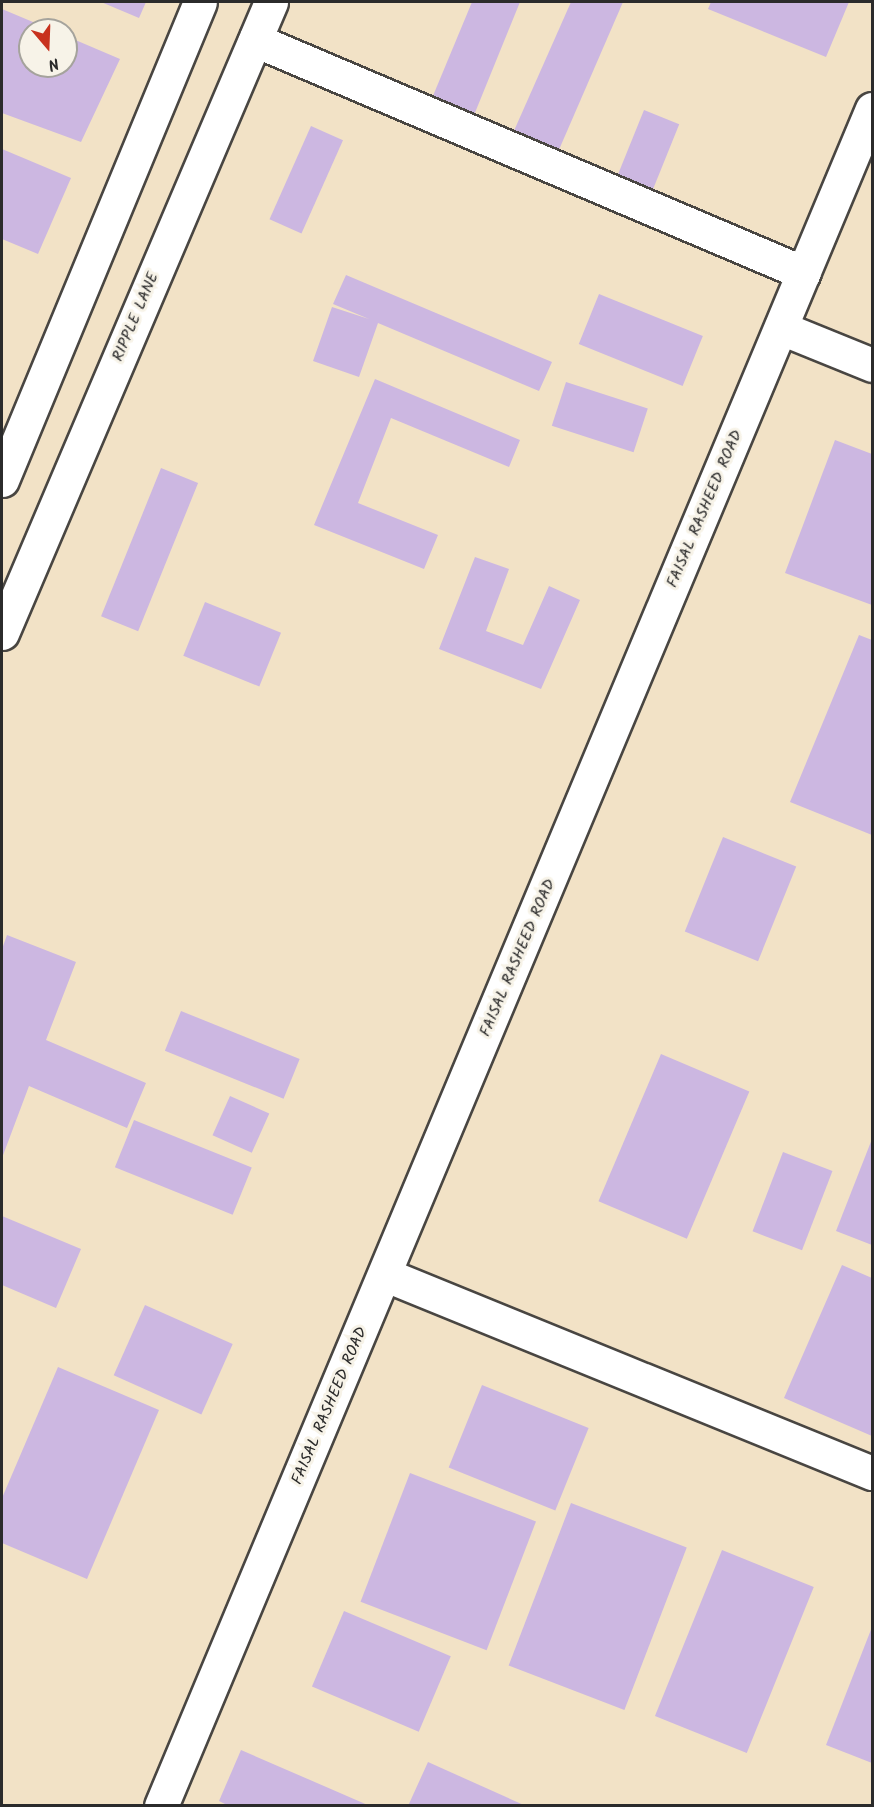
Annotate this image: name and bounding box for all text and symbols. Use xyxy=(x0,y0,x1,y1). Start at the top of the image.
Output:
north arrow xyxy=(18,18,78,78)
text: N xyxy=(45,50,62,77)
street label: RIPPLE LANE xyxy=(109,270,163,364)
street label: FAISAL RASHEED ROAD xyxy=(663,427,747,591)
street label: FAISAL RASHEED ROAD xyxy=(476,876,560,1040)
street label: FAISAL RASHEED ROAD xyxy=(288,1324,372,1488)

